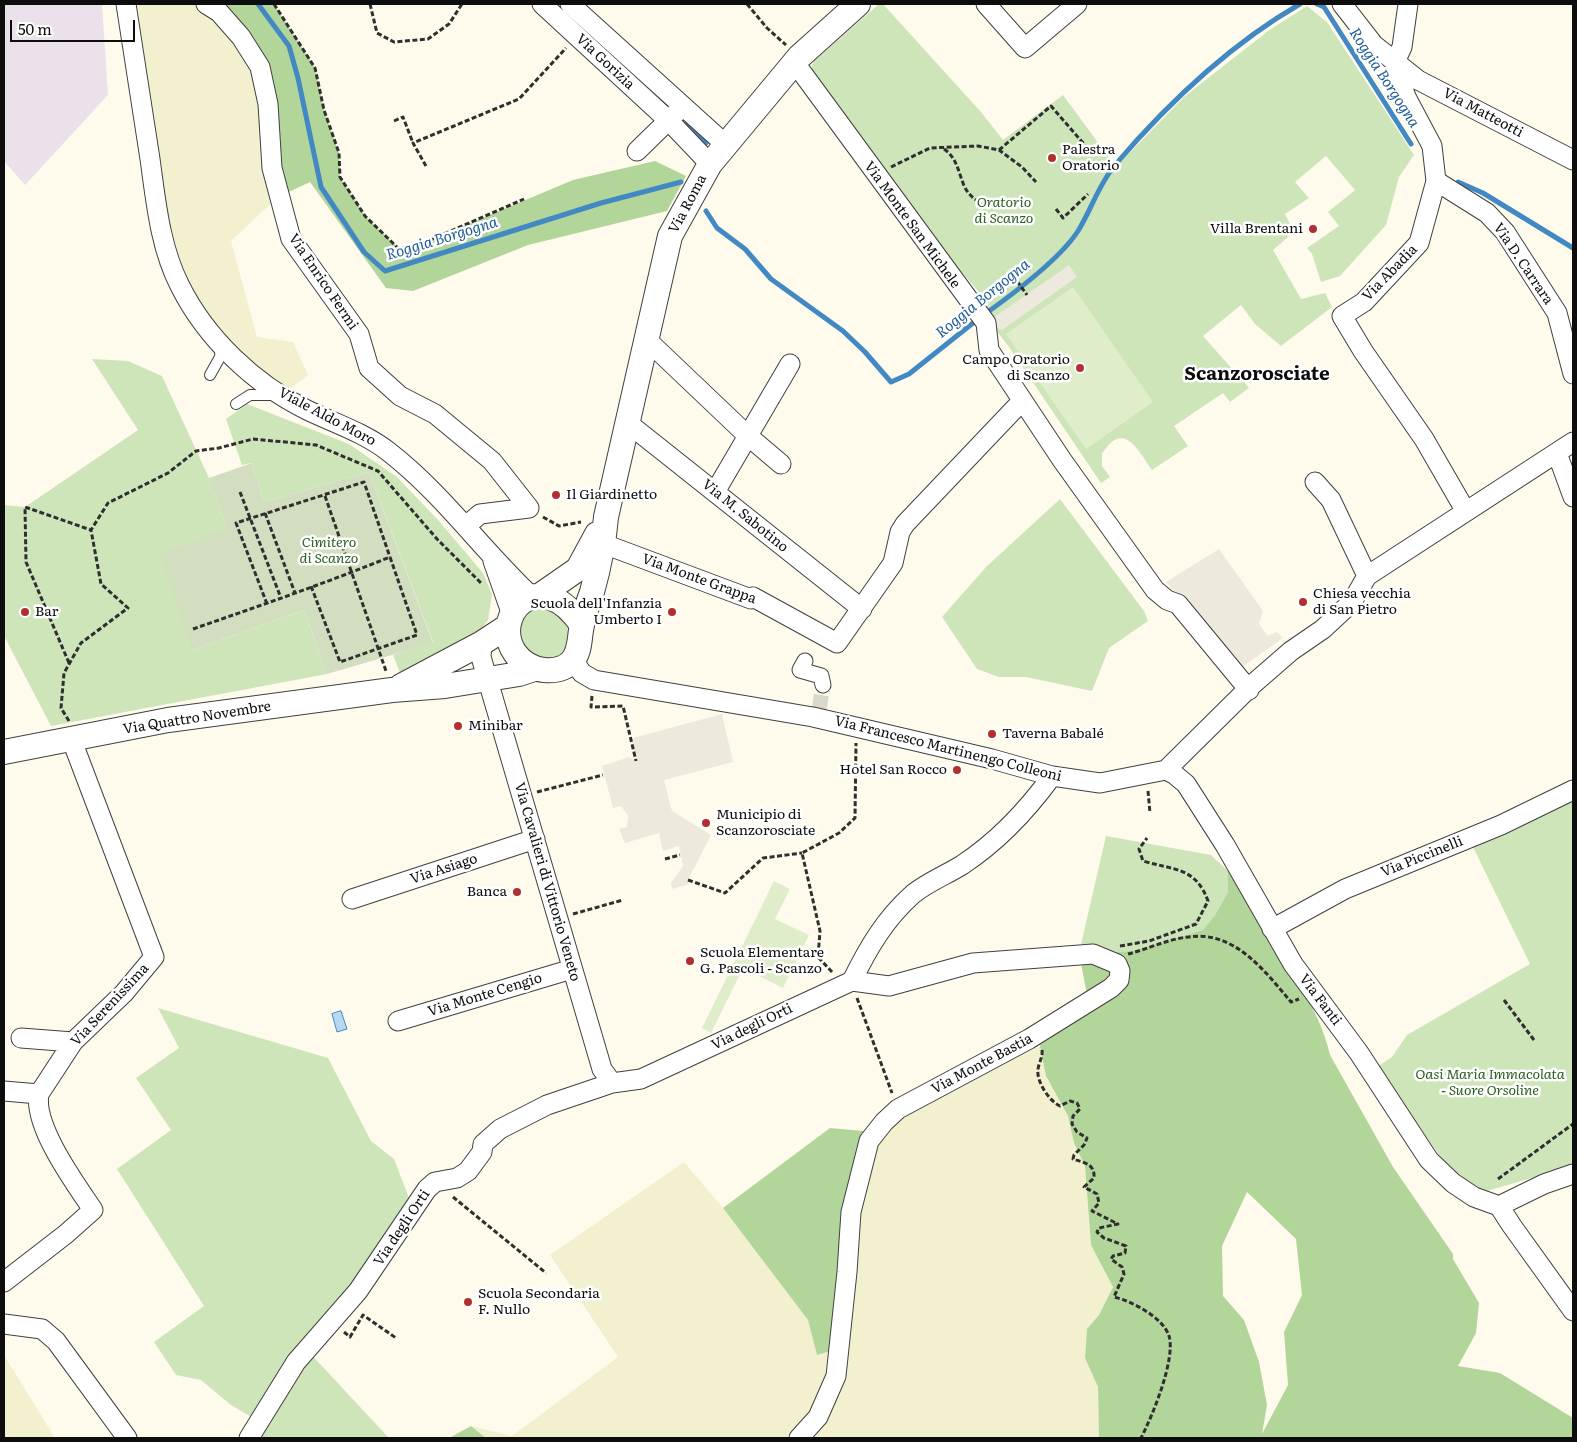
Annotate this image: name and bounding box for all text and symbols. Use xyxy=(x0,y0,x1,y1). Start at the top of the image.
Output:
scale bar xyxy=(12,10,138,42)
text: 50 m xyxy=(18,17,52,40)
water label: Roggia Borgogna xyxy=(1345,25,1423,131)
street label: Via Gorizia xyxy=(572,31,638,93)
street label: Via Matteotti xyxy=(1440,85,1526,141)
place label: Palestra Oratorio xyxy=(1062,142,1120,174)
marker: Palestra Oratorio xyxy=(1046,152,1058,164)
street label: Via Monte San Michele xyxy=(860,158,964,292)
street label: Via Roma xyxy=(666,172,710,236)
park label: Oratorio di Scanzo xyxy=(975,195,1033,228)
water label: Roggia Borgogna xyxy=(384,214,500,264)
street label: Via D. Carrara xyxy=(1490,220,1556,308)
place label: Villa Brentani xyxy=(1210,221,1303,237)
marker: Villa Brentani xyxy=(1307,223,1319,235)
street label: Via Enrico Fermi xyxy=(285,231,361,333)
street label: Via Abadia xyxy=(1359,241,1421,305)
water label: Roggia Borgogna xyxy=(933,256,1033,342)
place label: Campo Oratorio di Scanzo xyxy=(962,352,1070,384)
marker: Campo Oratorio di Scanzo xyxy=(1074,362,1086,374)
district label: Scanzorosciate xyxy=(1184,363,1330,385)
street label: Viale Aldo Moro xyxy=(275,384,379,450)
street label: Via M. Sabotino xyxy=(698,476,792,556)
place label: Il Giardinetto xyxy=(566,487,657,503)
marker: Il Giardinetto xyxy=(550,489,562,501)
park label: Cimitero di Scanzo xyxy=(300,535,358,568)
street label: Via Monte Grappa xyxy=(639,550,759,608)
place label: Chiesa vecchia di San Pietro xyxy=(1313,586,1411,618)
place label: Scuola dell'Infanzia Umberto I xyxy=(531,596,662,628)
marker: Chiesa vecchia di San Pietro xyxy=(1297,596,1309,608)
place label: Bar xyxy=(35,604,58,620)
marker: Bar xyxy=(19,606,31,618)
marker: Scuola dell'Infanzia Umberto I xyxy=(666,606,678,618)
street label: Via Quattro Novembre xyxy=(122,698,272,738)
street label: Via Francesco Martinengo Colleoni xyxy=(833,713,1063,785)
place label: Minibar xyxy=(468,718,523,734)
marker: Minibar xyxy=(452,720,464,732)
place label: Taverna Babalé xyxy=(1002,726,1104,742)
marker: Taverna Babalé xyxy=(986,728,998,740)
place label: Hotel San Rocco xyxy=(840,762,947,778)
marker: Hotel San Rocco xyxy=(951,764,963,776)
street label: Via Cavalieri di Vittorio Veneto xyxy=(511,781,583,983)
place label: Municipio di Scanzorosciate xyxy=(716,807,815,840)
marker: Municipio di Scanzorosciate xyxy=(700,817,712,829)
street label: Via Piccinelli xyxy=(1378,833,1466,881)
street label: Via Asiago xyxy=(408,850,480,888)
place label: Banca xyxy=(467,884,507,900)
marker: Banca xyxy=(511,886,523,898)
place label: Scuola Elementare G. Pascoli - Scanzo xyxy=(700,945,824,978)
marker: Scuola Elementare G. Pascoli - Scanzo xyxy=(684,955,696,967)
street label: Via Serenissima xyxy=(67,960,153,1050)
street label: Via Monte Cengio xyxy=(426,970,544,1020)
street label: Via Fanti xyxy=(1295,971,1345,1029)
street label: Via degli Orti xyxy=(709,1000,795,1054)
street label: Via Monte Bastia xyxy=(929,1030,1035,1098)
park label: Oasi Maria Immacolata - Suore Orsoline xyxy=(1415,1067,1565,1100)
street label: Via degli Orti xyxy=(370,1187,434,1269)
place label: Scuola Secondaria F. Nullo xyxy=(478,1286,600,1318)
marker: Scuola Secondaria F. Nullo xyxy=(462,1296,474,1308)

